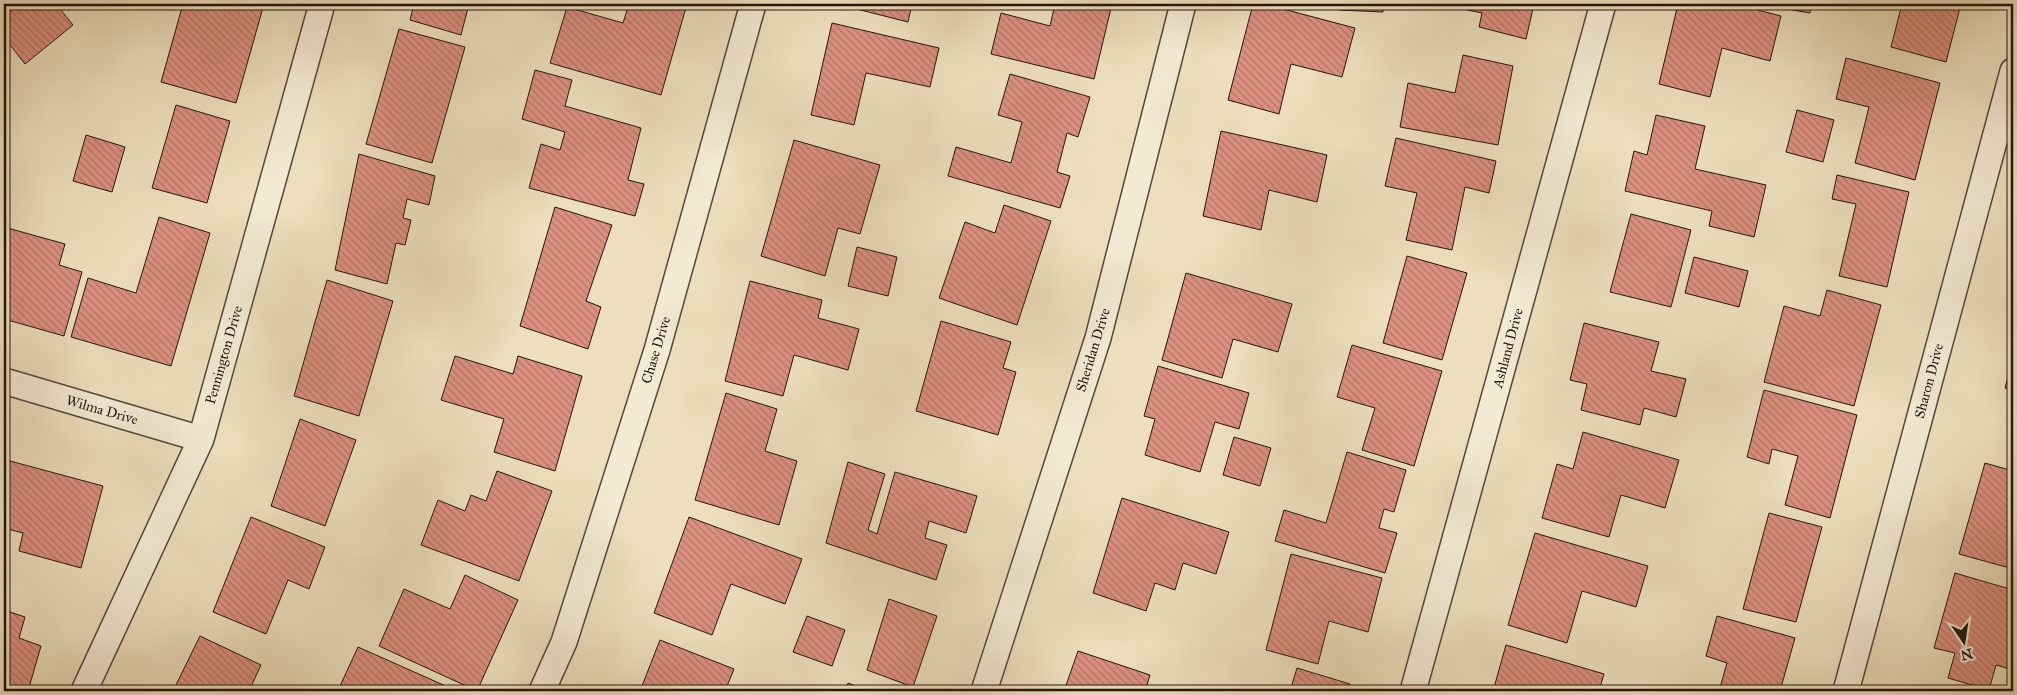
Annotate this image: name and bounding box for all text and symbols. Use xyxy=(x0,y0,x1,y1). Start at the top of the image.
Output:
street label: Pennington Drive xyxy=(202,304,246,406)
street label: Sheridan Drive xyxy=(1072,306,1114,394)
street label: Ashland Drive xyxy=(1489,306,1527,391)
street label: Chase Drive xyxy=(638,314,674,386)
street label: Sharon Drive xyxy=(1911,341,1947,420)
street label: Wilma Drive xyxy=(64,392,140,428)
north arrow xyxy=(1940,618,1990,668)
text: N xyxy=(1959,645,1975,664)

